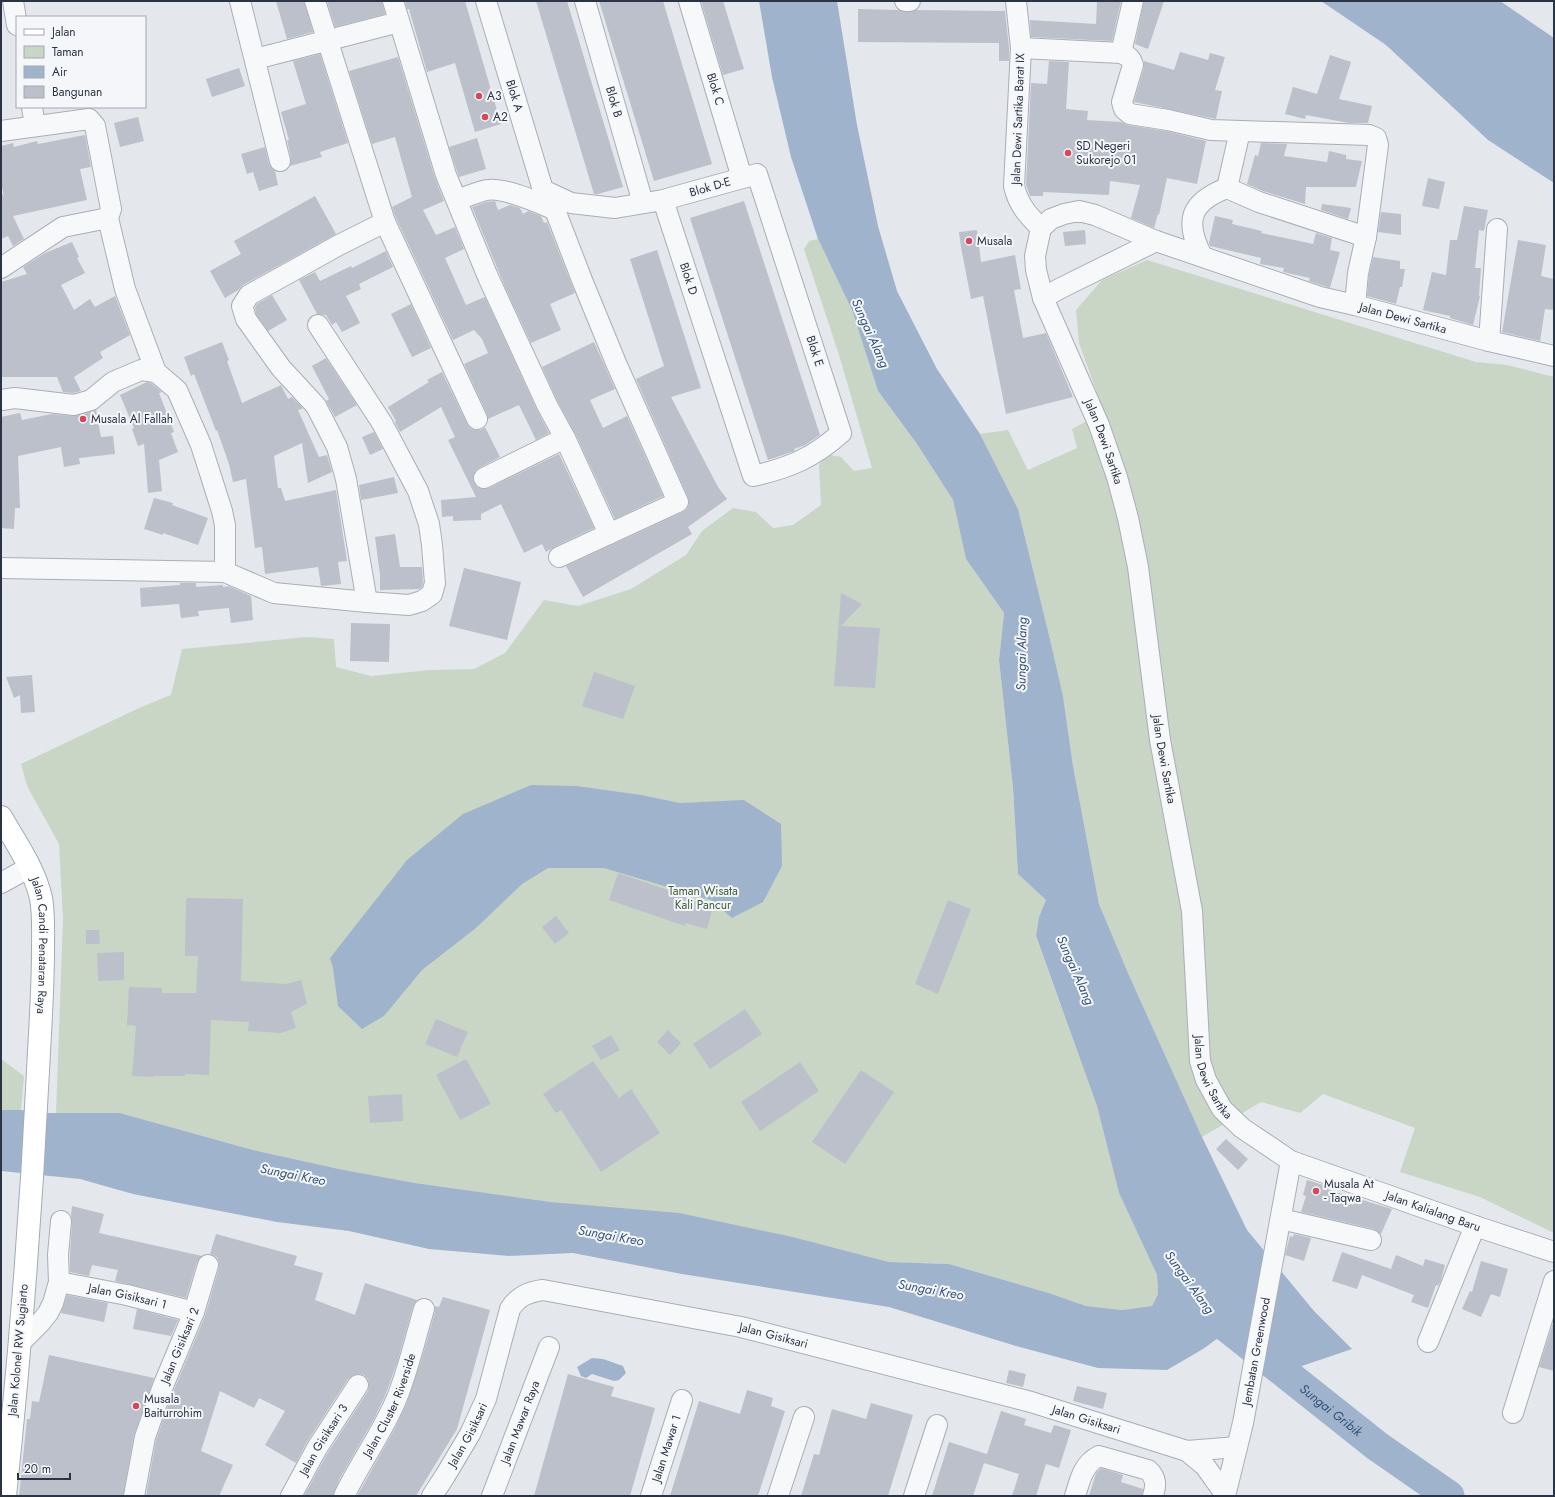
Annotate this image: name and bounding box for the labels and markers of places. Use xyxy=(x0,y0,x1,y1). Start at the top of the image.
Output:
place label: A3 xyxy=(487,87,502,105)
marker: A3 xyxy=(474,91,484,101)
place label: A2 xyxy=(493,108,508,126)
marker: A2 xyxy=(480,112,490,122)
place label: SD Negeri Sukorejo 01 xyxy=(1076,137,1136,169)
marker: SD Negeri Sukorejo 01 xyxy=(1063,148,1073,158)
place label: Musala xyxy=(977,232,1012,250)
marker: Musala xyxy=(964,236,974,246)
place label: Musala Al Fallah xyxy=(91,410,173,428)
marker: Musala Al Fallah xyxy=(78,414,88,424)
place label: Musala At - Taqwa xyxy=(1324,1175,1374,1207)
marker: Musala At - Taqwa xyxy=(1311,1186,1321,1196)
place label: Musala Baiturrohim xyxy=(144,1390,202,1422)
marker: Musala Baiturrohim xyxy=(131,1401,141,1411)

